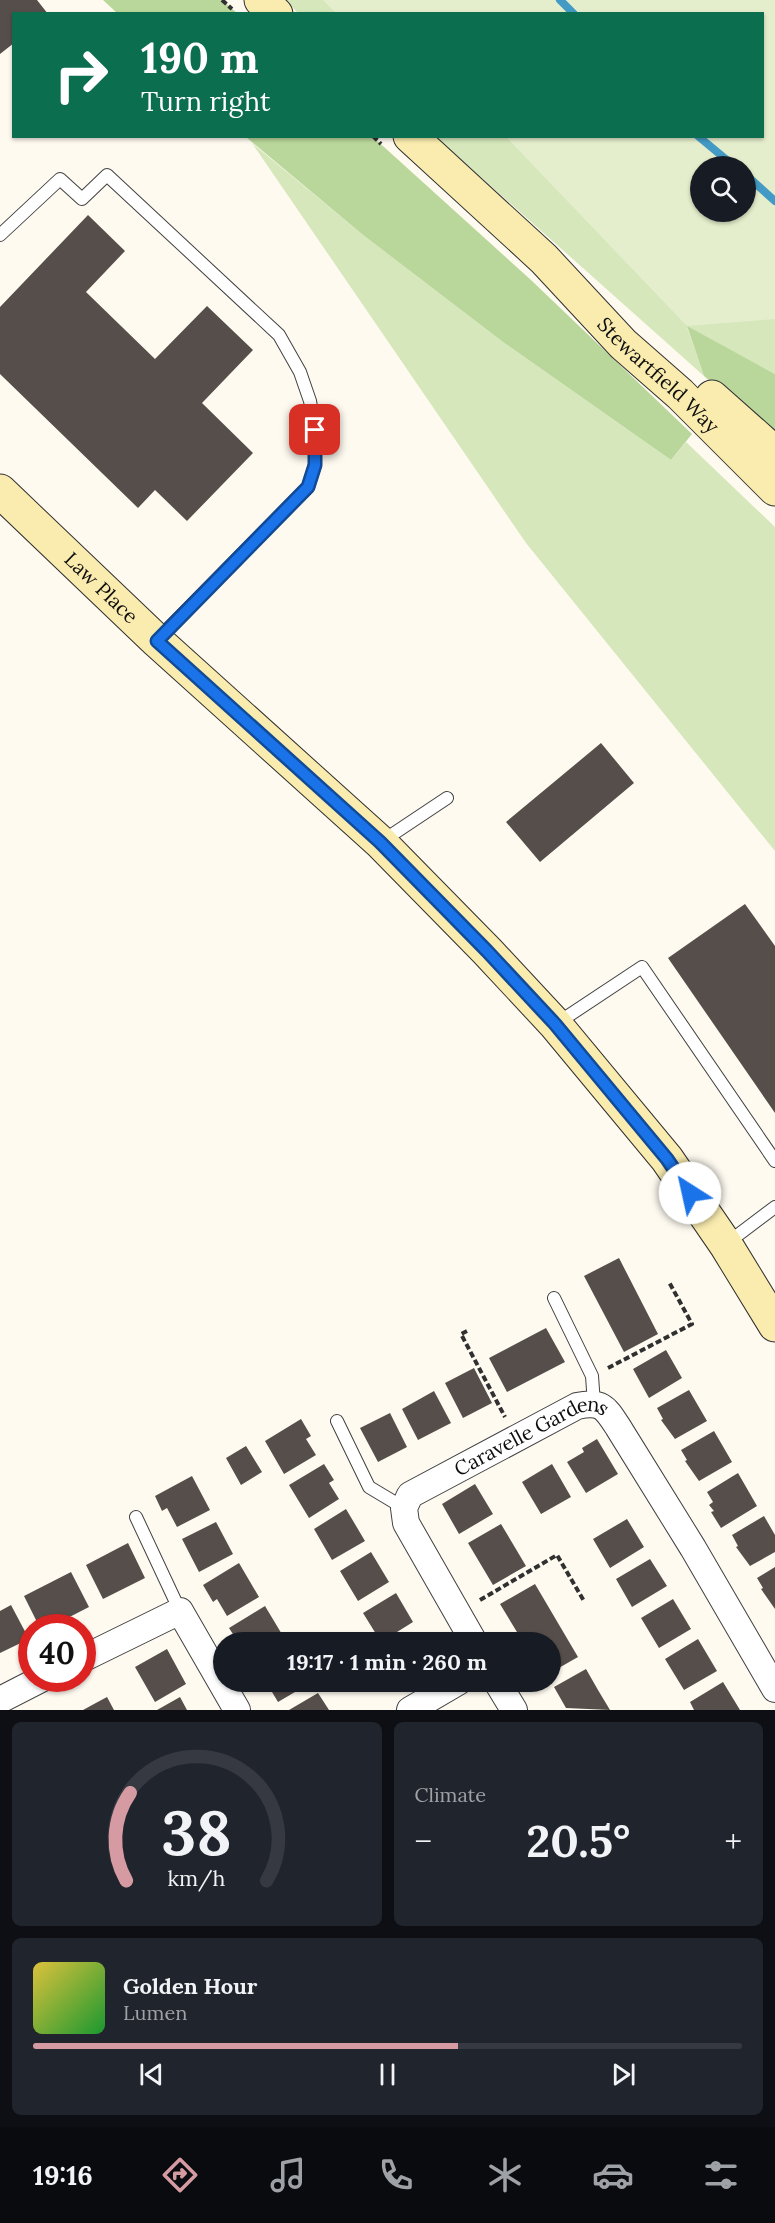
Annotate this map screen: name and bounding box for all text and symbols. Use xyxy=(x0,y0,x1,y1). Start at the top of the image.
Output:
text: 190 m xyxy=(141,31,259,85)
icon: right xyxy=(42,36,120,114)
text: Turn right xyxy=(141,84,270,118)
map controls xyxy=(690,156,756,222)
button: search xyxy=(690,156,756,222)
street label: Stewartfield Way xyxy=(592,312,725,438)
pin xyxy=(289,404,340,455)
icon: arrive xyxy=(298,413,331,446)
street label: Law Place xyxy=(59,546,144,628)
position arrow xyxy=(658,1161,722,1225)
street label: Caravelle Gardens xyxy=(450,1391,615,1481)
speed limit sign: 40 xyxy=(18,1614,96,1692)
text: 19:17 · 1 min · 260 m xyxy=(287,1648,487,1676)
text: Climate xyxy=(415,1782,486,1807)
text: 38 xyxy=(161,1792,232,1872)
text: 20.5° xyxy=(526,1812,630,1869)
text: − xyxy=(415,1820,432,1862)
text: + xyxy=(724,1820,742,1862)
text: km/h xyxy=(168,1864,226,1892)
text: Golden Hour xyxy=(123,1972,257,2000)
text: Lumen xyxy=(123,2000,187,2025)
icon: previous xyxy=(135,2058,168,2091)
icon: pause xyxy=(371,2058,404,2091)
icon: next xyxy=(607,2058,640,2091)
icon: directions xyxy=(159,2154,201,2196)
icon: music xyxy=(267,2154,309,2196)
icon: phone xyxy=(375,2154,417,2196)
icon: climate xyxy=(484,2154,526,2196)
icon: car xyxy=(592,2154,634,2196)
icon: filters xyxy=(700,2154,742,2196)
text: 19:16 xyxy=(33,2158,93,2192)

